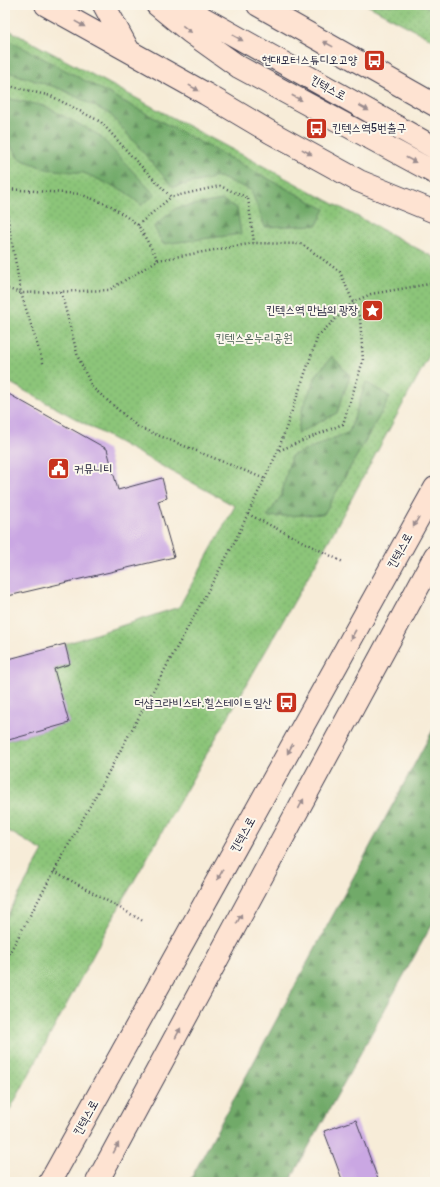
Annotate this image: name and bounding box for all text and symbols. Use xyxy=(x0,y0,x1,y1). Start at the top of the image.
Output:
one-way arrow xyxy=(74,21,86,28)
one-way arrow xyxy=(182,25,193,34)
one-way arrow xyxy=(233,34,244,41)
one-way arrow xyxy=(322,41,334,48)
bus stop icon: 현대모터스튜디오고양 xyxy=(361,47,387,73)
place label: 현대모터스튜디오고양 xyxy=(261,53,358,68)
street label: 킨텍스로 xyxy=(307,72,349,104)
one-way arrow xyxy=(188,84,200,91)
one-way arrow xyxy=(291,95,303,102)
one-way arrow xyxy=(358,105,370,112)
bus stop icon: 킨텍스역5번출구 xyxy=(304,115,330,141)
place label: 킨텍스역5번출구 xyxy=(332,121,406,136)
one-way arrow xyxy=(301,149,313,155)
one-way arrow xyxy=(406,157,417,163)
place icon: 킨텍스역 만남의 광장 xyxy=(360,297,386,323)
place label: 킨텍스역 만남의 광장 xyxy=(266,303,358,318)
park label: 킨텍스온누리공원 xyxy=(215,331,293,346)
public building icon: 커뮤니티 xyxy=(46,456,72,482)
place label: 커뮤니티 xyxy=(74,462,113,477)
one-way arrow xyxy=(413,516,419,528)
street label: 킨텍스로 xyxy=(384,530,416,572)
one-way arrow xyxy=(350,629,357,641)
bus stop icon: 더샵그라비스타.힐스테이트일산 xyxy=(274,690,300,716)
place label: 더샵그라비스타.힐스테이트일산 xyxy=(134,696,272,711)
one-way arrow xyxy=(287,743,294,755)
one-way arrow xyxy=(298,799,304,810)
street label: 킨텍스로 xyxy=(227,814,259,856)
one-way arrow xyxy=(217,869,224,881)
one-way arrow xyxy=(236,913,243,925)
one-way arrow xyxy=(174,1027,181,1039)
street label: 킨텍스로 xyxy=(70,1097,102,1139)
one-way arrow xyxy=(113,1142,119,1154)

